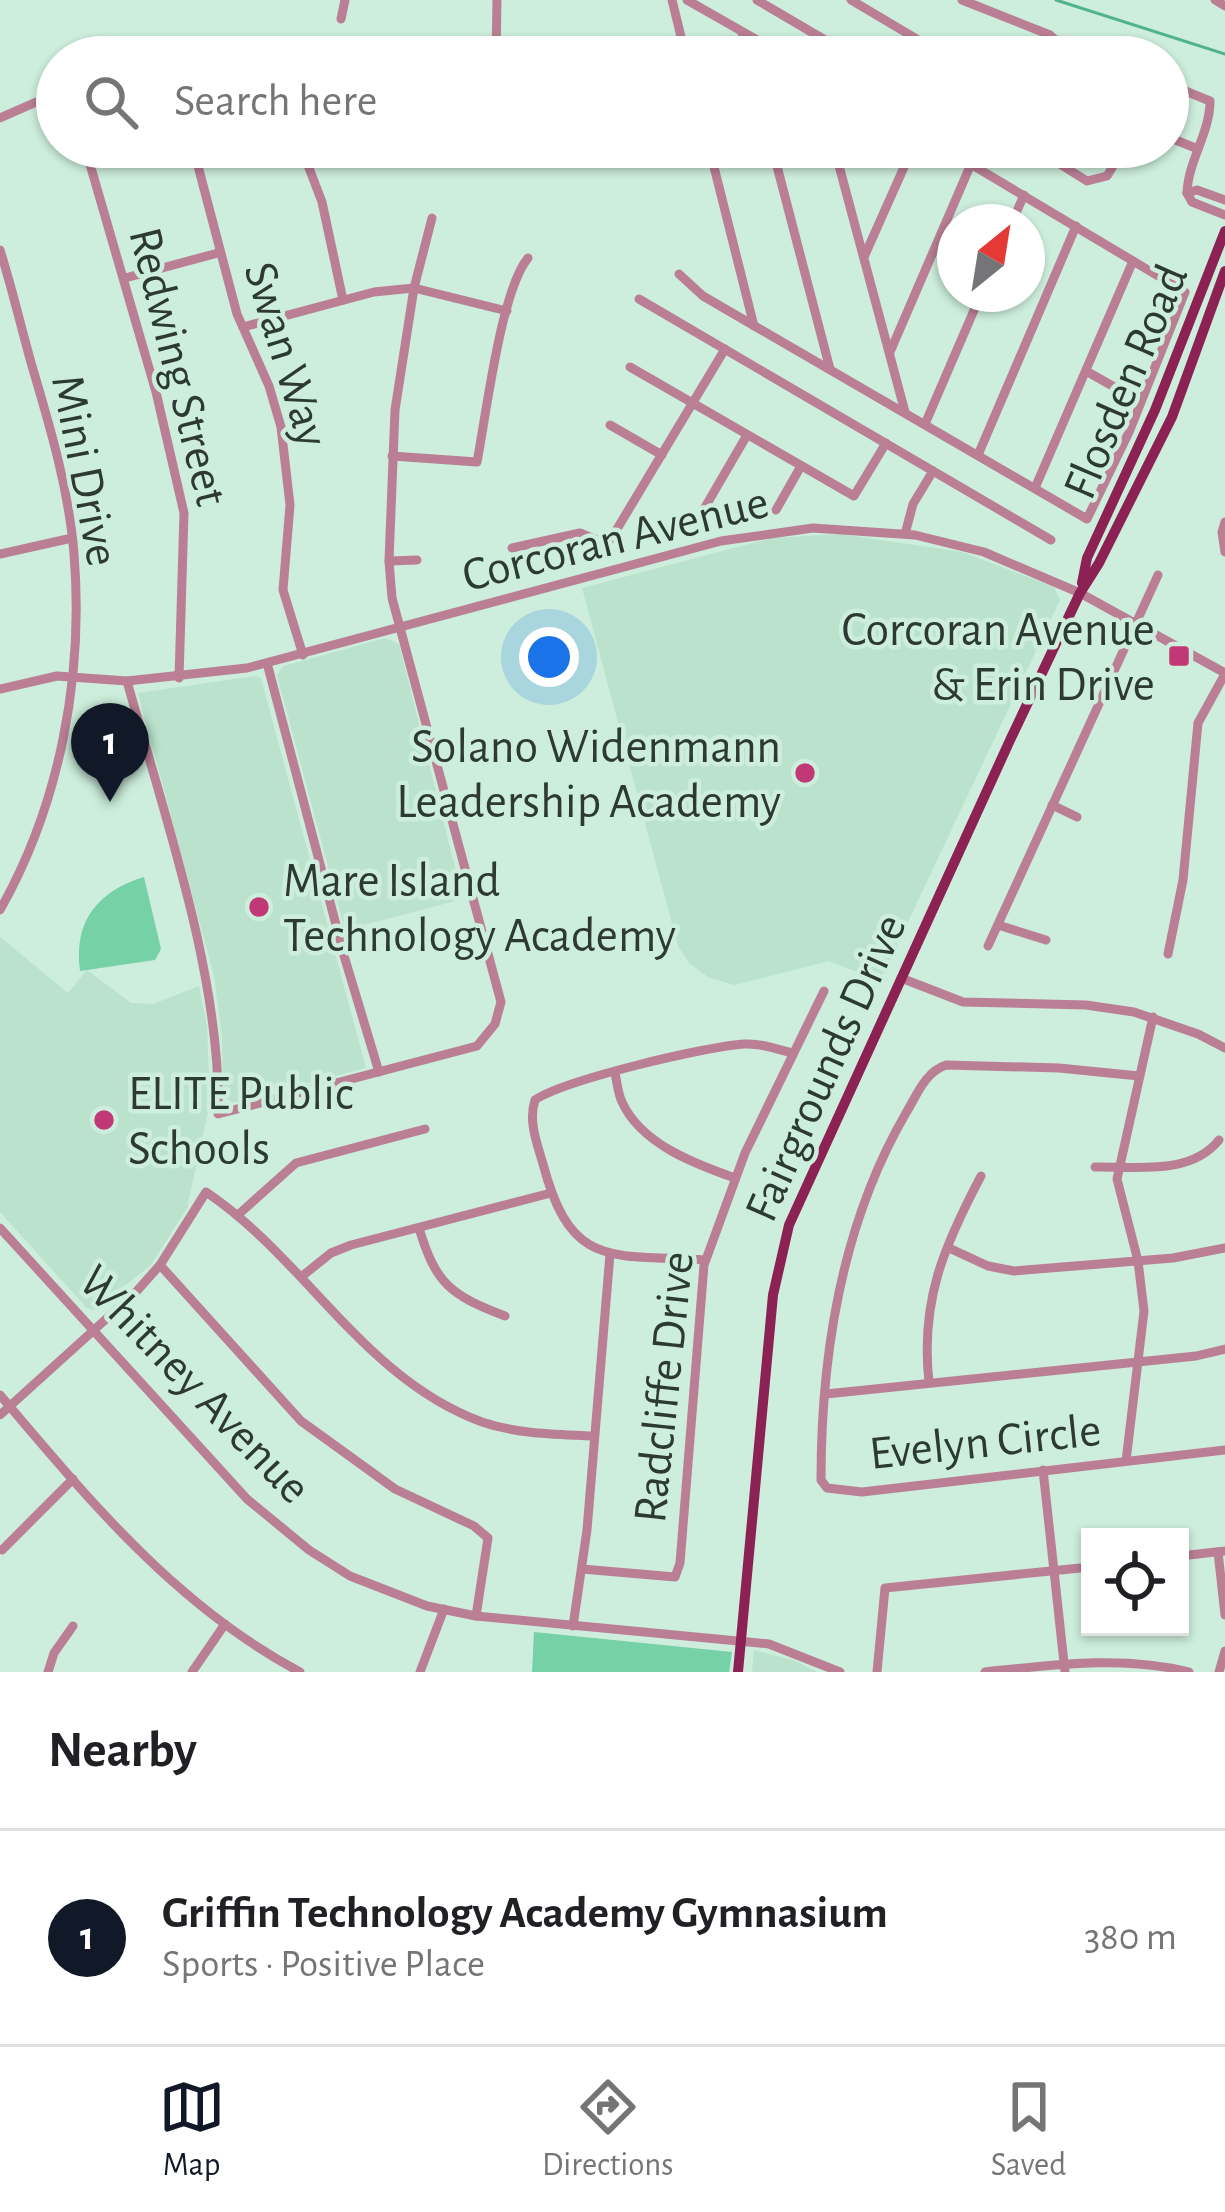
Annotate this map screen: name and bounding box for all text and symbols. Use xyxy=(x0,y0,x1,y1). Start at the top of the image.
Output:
search box xyxy=(36,36,1189,168)
icon: search xyxy=(78,69,144,135)
text: Search here xyxy=(174,79,377,124)
north arrow xyxy=(937,204,1045,312)
street label: Redwing Street xyxy=(119,223,235,511)
street label: Swan Way xyxy=(234,257,336,453)
street label: Flosden Road xyxy=(1056,258,1198,506)
street label: Mini Drive xyxy=(42,371,126,570)
street label: Corcoran Avenue xyxy=(458,479,774,601)
place label: Corcoran Avenue & Erin Drive xyxy=(842,607,1155,710)
your location xyxy=(519,627,579,687)
marker: Corcoran Avenue & Erin Drive xyxy=(1166,643,1192,669)
pin: 1 xyxy=(71,703,149,802)
place label: Solano Widenmann Leadership Academy xyxy=(396,724,781,827)
marker: Solano Widenmann Leadership Academy xyxy=(792,760,818,786)
place label: Mare Island Technology Academy xyxy=(283,858,676,961)
marker: Mare Island Technology Academy xyxy=(246,894,272,920)
street label: Fairgrounds Drive xyxy=(738,908,916,1229)
place label: ELITE Public Schools xyxy=(128,1071,353,1174)
marker: ELITE Public Schools xyxy=(91,1107,117,1133)
street label: Radcliffe Drive xyxy=(627,1249,703,1525)
street label: Whitney Avenue xyxy=(69,1257,319,1513)
street label: Evelyn Circle xyxy=(867,1407,1104,1479)
map controls xyxy=(1081,1528,1189,1636)
button: locate xyxy=(1081,1528,1189,1636)
text: Nearby xyxy=(48,1725,197,1776)
text: Griffin Technology Academy Gymnasium xyxy=(162,1891,888,1936)
text: 1 xyxy=(80,1918,94,1957)
text: 380 m xyxy=(1084,1918,1177,1957)
text: Sports · Positive Place xyxy=(162,1945,485,1984)
tab: Map xyxy=(159,2074,225,2186)
tab: Directions xyxy=(542,2074,673,2186)
tab: Saved xyxy=(991,2074,1066,2186)

